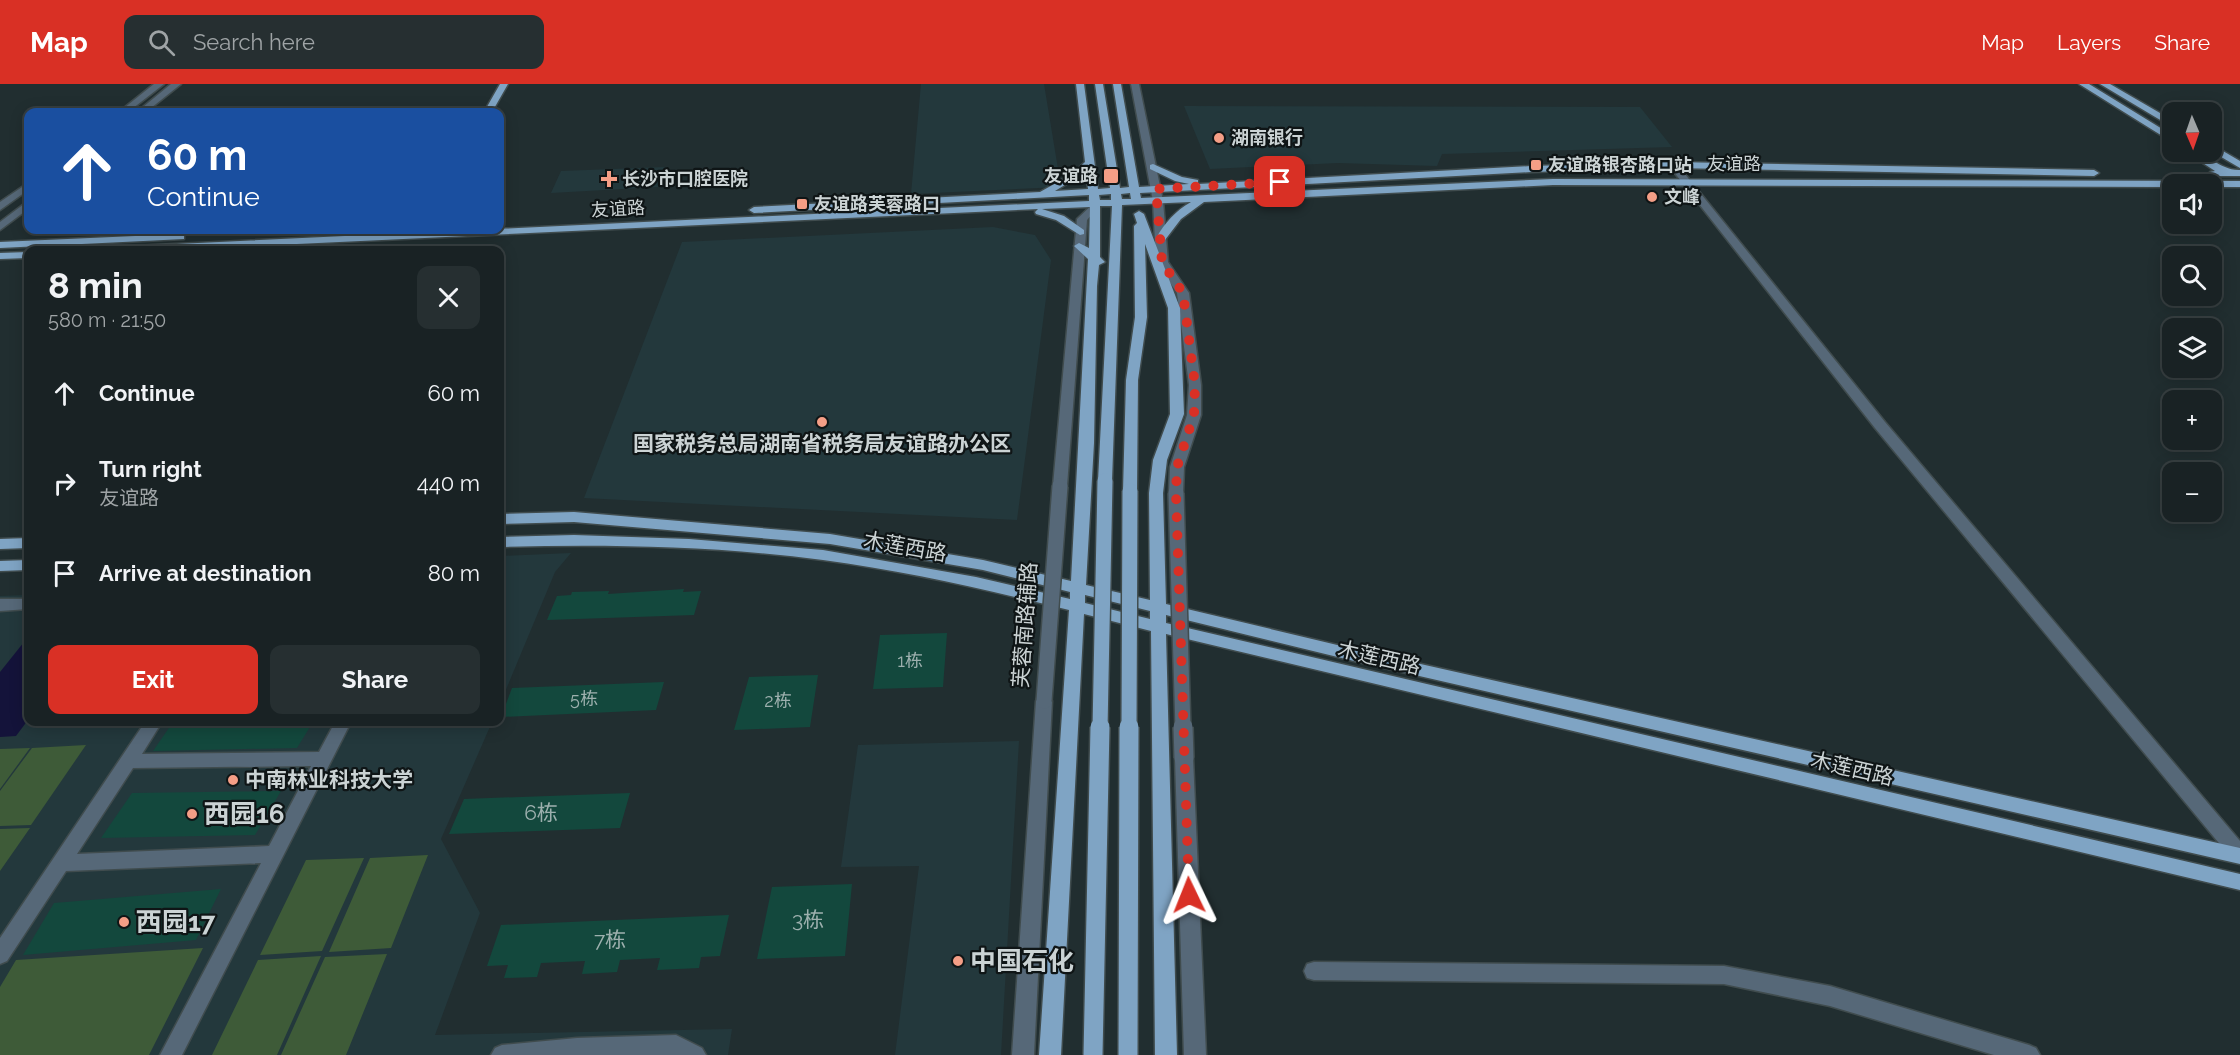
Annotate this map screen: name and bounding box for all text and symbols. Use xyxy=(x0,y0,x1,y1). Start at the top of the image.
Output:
search box xyxy=(124,15,544,69)
text: Map xyxy=(30,26,88,59)
icon: search xyxy=(145,26,178,59)
text: Search here xyxy=(193,29,315,55)
text: Map xyxy=(1981,30,2024,55)
text: Layers xyxy=(2057,30,2121,55)
text: Share xyxy=(2154,30,2210,55)
north arrow xyxy=(2162,102,2222,162)
map controls xyxy=(2162,102,2222,522)
place label: 湖南银行 xyxy=(1231,127,1303,148)
text: 60 m xyxy=(147,131,247,180)
marker: 湖南银行 xyxy=(1212,131,1226,145)
icon: ahead xyxy=(48,132,126,210)
street label: 友谊路 xyxy=(1707,153,1761,174)
place label: 友谊路银杏路口站 xyxy=(1548,154,1692,175)
pin xyxy=(1254,156,1305,207)
marker: 友谊路银杏路口站 xyxy=(1529,158,1543,172)
place label: 友谊路 xyxy=(1044,165,1098,186)
icon: arrive xyxy=(1263,165,1296,198)
marker: 友谊路 xyxy=(1102,167,1120,185)
place label: 长沙市口腔医院 xyxy=(622,168,748,189)
marker: 长沙市口腔医院 xyxy=(600,170,618,188)
button: sound xyxy=(2162,174,2222,234)
text: Continue xyxy=(147,181,260,212)
place label: 文峰 xyxy=(1664,186,1700,207)
marker: 文峰 xyxy=(1645,190,1659,204)
place label: 友谊路芙蓉路口 xyxy=(814,193,940,214)
street label: 友谊路 xyxy=(590,197,645,220)
marker: 友谊路芙蓉路口 xyxy=(795,197,809,211)
button: search xyxy=(2162,246,2222,306)
text: 8 min xyxy=(48,264,143,306)
button: close xyxy=(417,266,480,329)
text: 580 m · 21:50 xyxy=(48,308,166,332)
button: layers xyxy=(2162,318,2222,378)
icon: ahead xyxy=(48,377,81,410)
text: Continue xyxy=(99,380,195,406)
text: 60 m xyxy=(427,380,480,406)
button: + xyxy=(2162,390,2222,450)
marker: 国家税务总局湖南省税务局友谊路办公区 xyxy=(815,415,829,429)
place label: 国家税务总局湖南省税务局友谊路办公区 xyxy=(633,431,1011,456)
text: Turn right xyxy=(99,456,202,482)
button: − xyxy=(2162,462,2222,522)
icon: right xyxy=(48,467,81,500)
text: 440 m xyxy=(417,470,480,496)
text: 友谊路 xyxy=(99,486,159,510)
street label: 木莲西路 xyxy=(862,527,949,566)
icon: arrive xyxy=(48,557,81,590)
text: Arrive at destination xyxy=(99,560,312,586)
text: 80 m xyxy=(428,560,480,586)
street label: 芙蓉南路辅路 xyxy=(1008,561,1041,689)
street label: 木莲西路 xyxy=(1335,636,1423,679)
button: Exit xyxy=(48,645,258,714)
button: Share xyxy=(270,645,480,714)
house number: 1栋 xyxy=(897,650,923,671)
house number: 5栋 xyxy=(570,688,598,709)
house number: 2栋 xyxy=(764,690,792,711)
street label: 木莲西路 xyxy=(1808,747,1896,790)
place label: 中南林业科技大学 xyxy=(245,767,413,792)
marker: 中南林业科技大学 xyxy=(226,773,240,787)
place label: 西园16 xyxy=(204,799,285,829)
house number: 6栋 xyxy=(524,800,558,825)
marker: 西园16 xyxy=(185,807,199,821)
position arrow xyxy=(1157,863,1221,927)
place label: 西园17 xyxy=(136,907,216,937)
house number: 3栋 xyxy=(792,907,824,932)
marker: 西园17 xyxy=(117,915,131,929)
house number: 7栋 xyxy=(594,927,626,952)
place label: 中国石化 xyxy=(970,946,1074,976)
marker: 中国石化 xyxy=(951,954,965,968)

